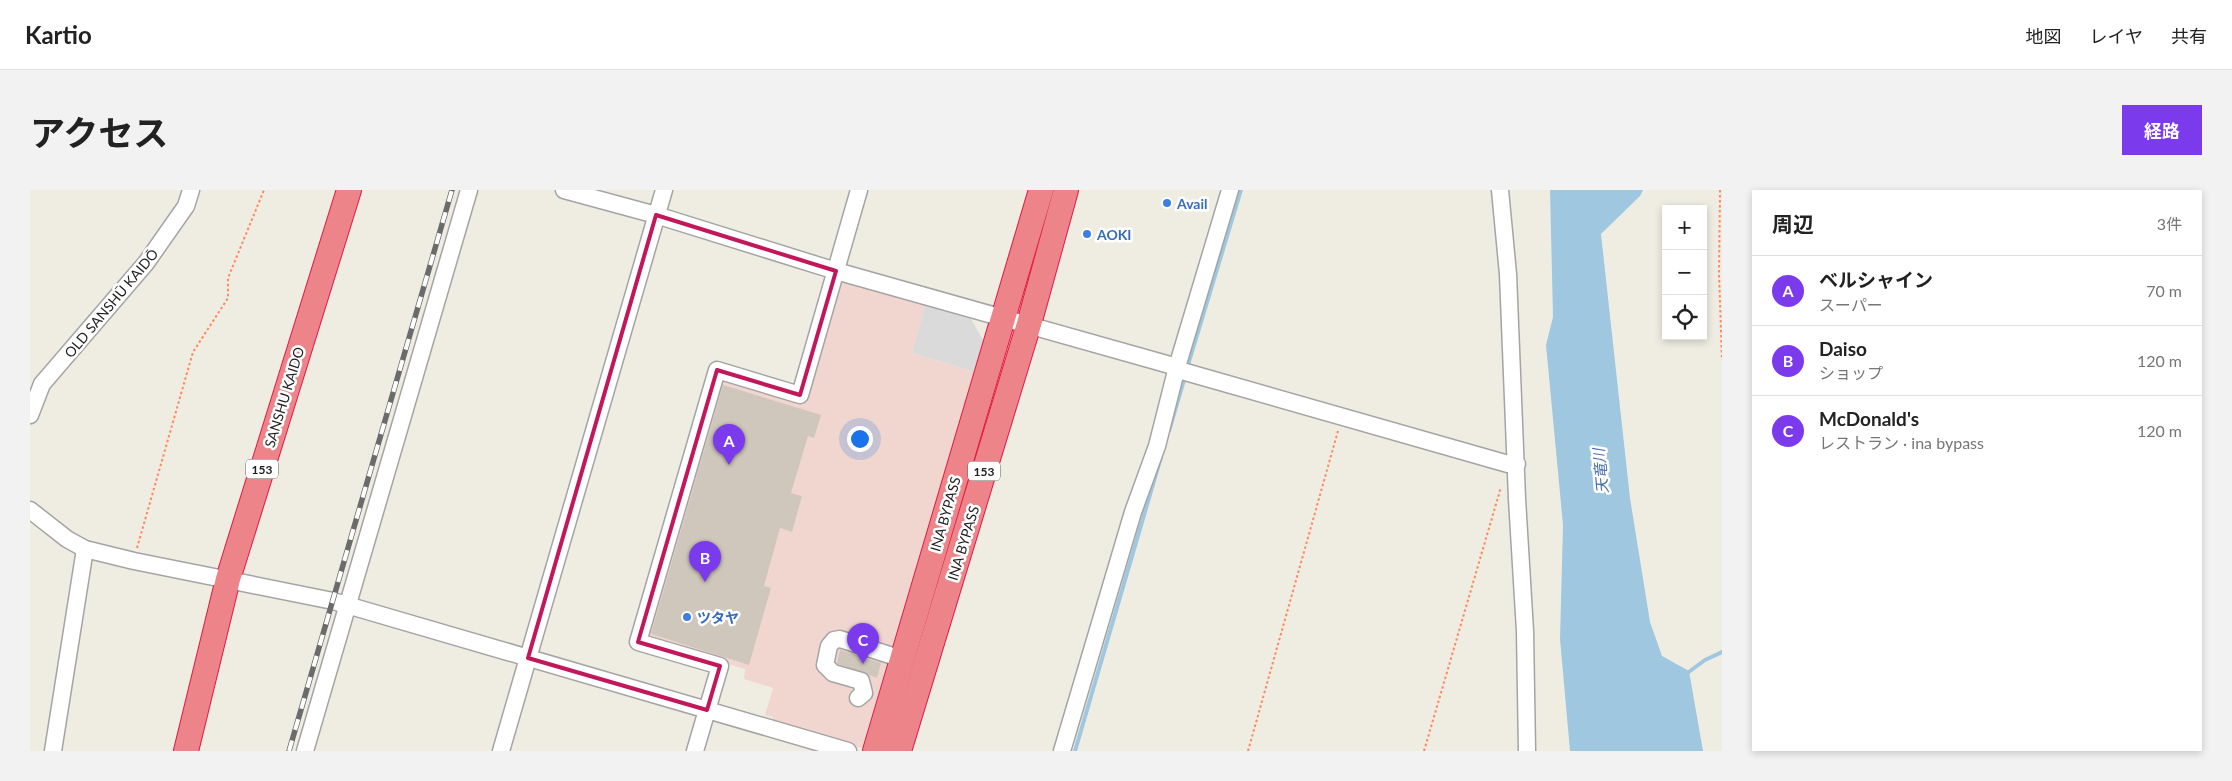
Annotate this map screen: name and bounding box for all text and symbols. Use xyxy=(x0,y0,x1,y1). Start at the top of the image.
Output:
text: Kartio xyxy=(25,20,92,49)
text: 地図 xyxy=(2026,25,2062,47)
text: レイヤ xyxy=(2090,25,2143,47)
text: 共有 xyxy=(2171,25,2207,47)
button: 経路 xyxy=(2122,105,2202,155)
text: アクセス xyxy=(30,111,168,153)
place label: Avail xyxy=(1176,195,1208,212)
marker: Avail xyxy=(1161,197,1173,209)
map controls xyxy=(1662,205,1707,340)
button: + xyxy=(1662,205,1707,250)
text: 周辺 xyxy=(1772,211,1814,236)
text: 3件 xyxy=(2157,214,2182,233)
place label: AOKI xyxy=(1096,226,1131,243)
marker: AOKI xyxy=(1081,228,1093,240)
street label: OLD SANSHŪ KAIDŌ xyxy=(60,245,162,361)
button: − xyxy=(1662,250,1707,295)
text: ベルシャイン xyxy=(1819,268,1933,291)
text: A xyxy=(1782,281,1794,300)
text: 70 m xyxy=(2146,281,2182,300)
button: locate xyxy=(1662,295,1707,340)
text: スーパー xyxy=(1819,295,1883,314)
text: Daiso xyxy=(1819,337,1867,360)
street label: SANSHU KAIDO xyxy=(261,345,307,449)
text: B xyxy=(1783,351,1793,370)
text: 120 m xyxy=(2137,351,2182,370)
text: ショップ xyxy=(1819,363,1883,382)
text: McDonald's xyxy=(1819,407,1919,430)
text: C xyxy=(1783,421,1793,440)
text: 120 m xyxy=(2137,421,2182,440)
pin: A xyxy=(713,424,745,465)
your location xyxy=(847,426,873,452)
text: レストラン · ina bypass xyxy=(1819,433,1984,452)
water label: 天竜川 xyxy=(1589,446,1611,494)
road number: 153 xyxy=(246,460,278,478)
road number: 153 xyxy=(968,462,1000,480)
street label: INA BYPASS xyxy=(926,474,964,554)
street label: INA BYPASS xyxy=(944,503,982,583)
pin: B xyxy=(689,541,721,582)
place label: ツタヤ xyxy=(697,609,739,626)
marker: ツタヤ xyxy=(681,611,693,623)
pin: C xyxy=(847,623,879,664)

